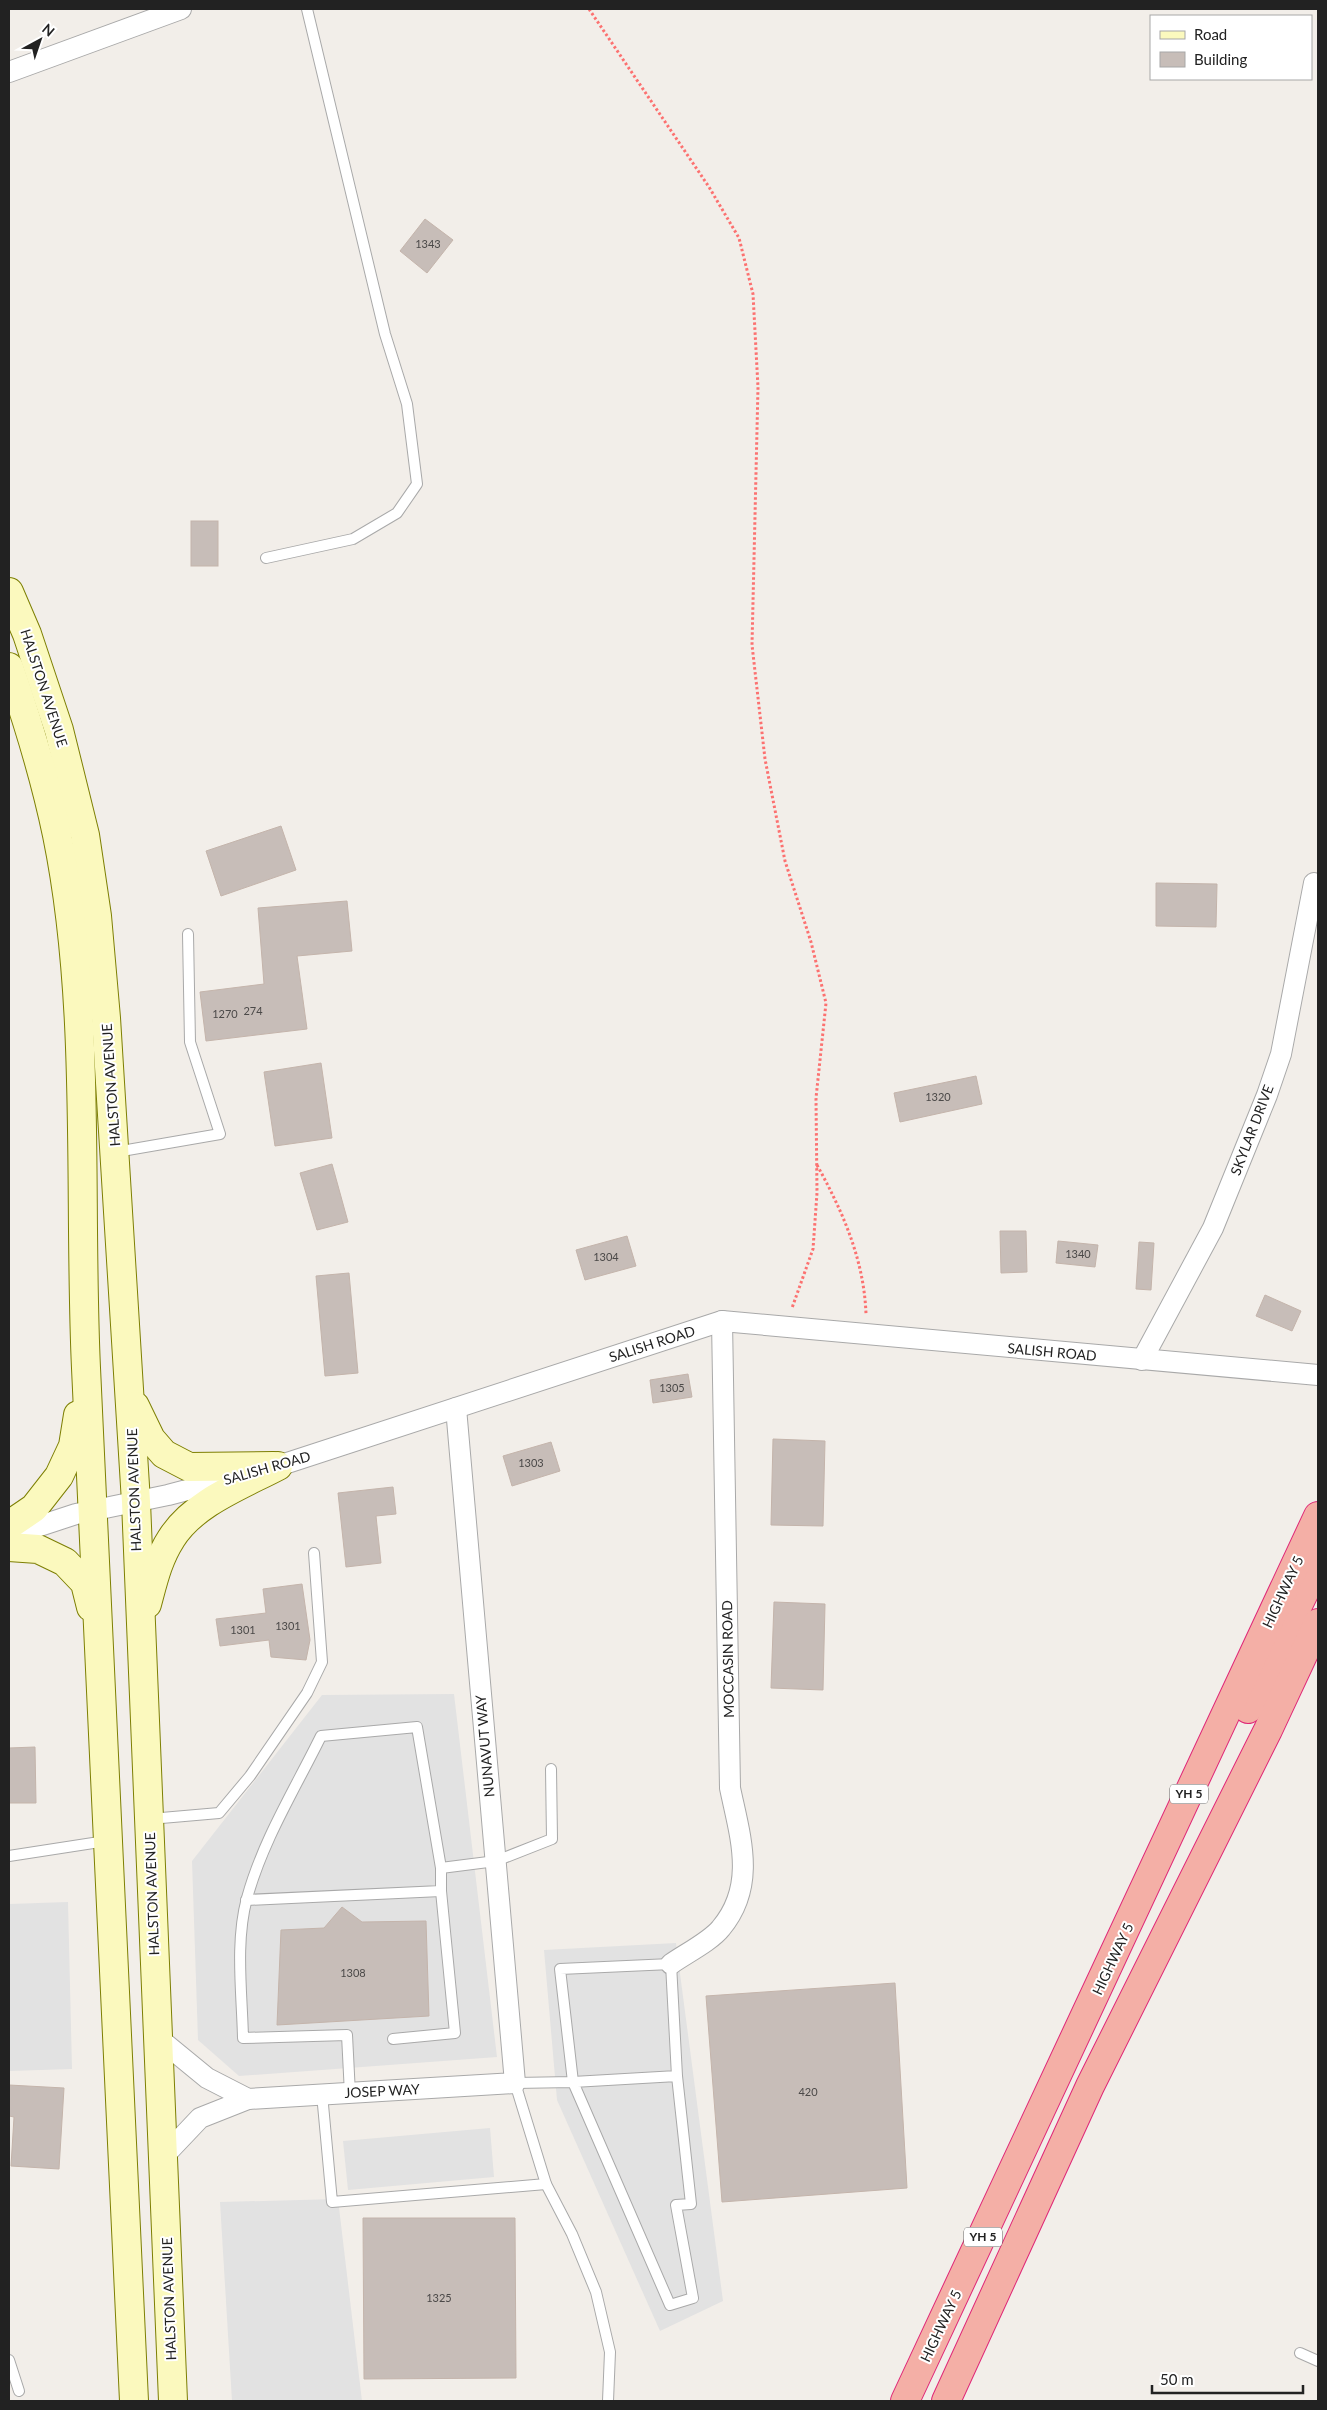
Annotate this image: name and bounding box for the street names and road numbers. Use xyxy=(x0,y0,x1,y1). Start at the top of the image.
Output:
street label: HALSTON AVENUE xyxy=(17,627,72,749)
street label: HALSTON AVENUE xyxy=(98,1023,123,1147)
street label: SKYLAR DRIVE xyxy=(1226,1082,1277,1177)
street label: SALISH ROAD xyxy=(607,1322,697,1365)
street label: SALISH ROAD xyxy=(1007,1339,1097,1364)
street label: HALSTON AVENUE xyxy=(123,1428,144,1552)
street label: SALISH ROAD xyxy=(221,1447,312,1488)
street label: HIGHWAY 5 xyxy=(1258,1553,1307,1631)
street label: MOCCASIN ROAD xyxy=(718,1600,737,1718)
street label: NUNAVUT WAY xyxy=(472,1694,497,1798)
road number: YH 5 xyxy=(1170,1785,1208,1804)
street label: HALSTON AVENUE xyxy=(141,1832,162,1956)
street label: HIGHWAY 5 xyxy=(1088,1920,1137,1998)
street label: JOSEP WAY xyxy=(344,2080,420,2101)
road number: YH 5 xyxy=(964,2228,1002,2246)
street label: HALSTON AVENUE xyxy=(158,2237,179,2361)
street label: HIGHWAY 5 xyxy=(916,2287,965,2365)

